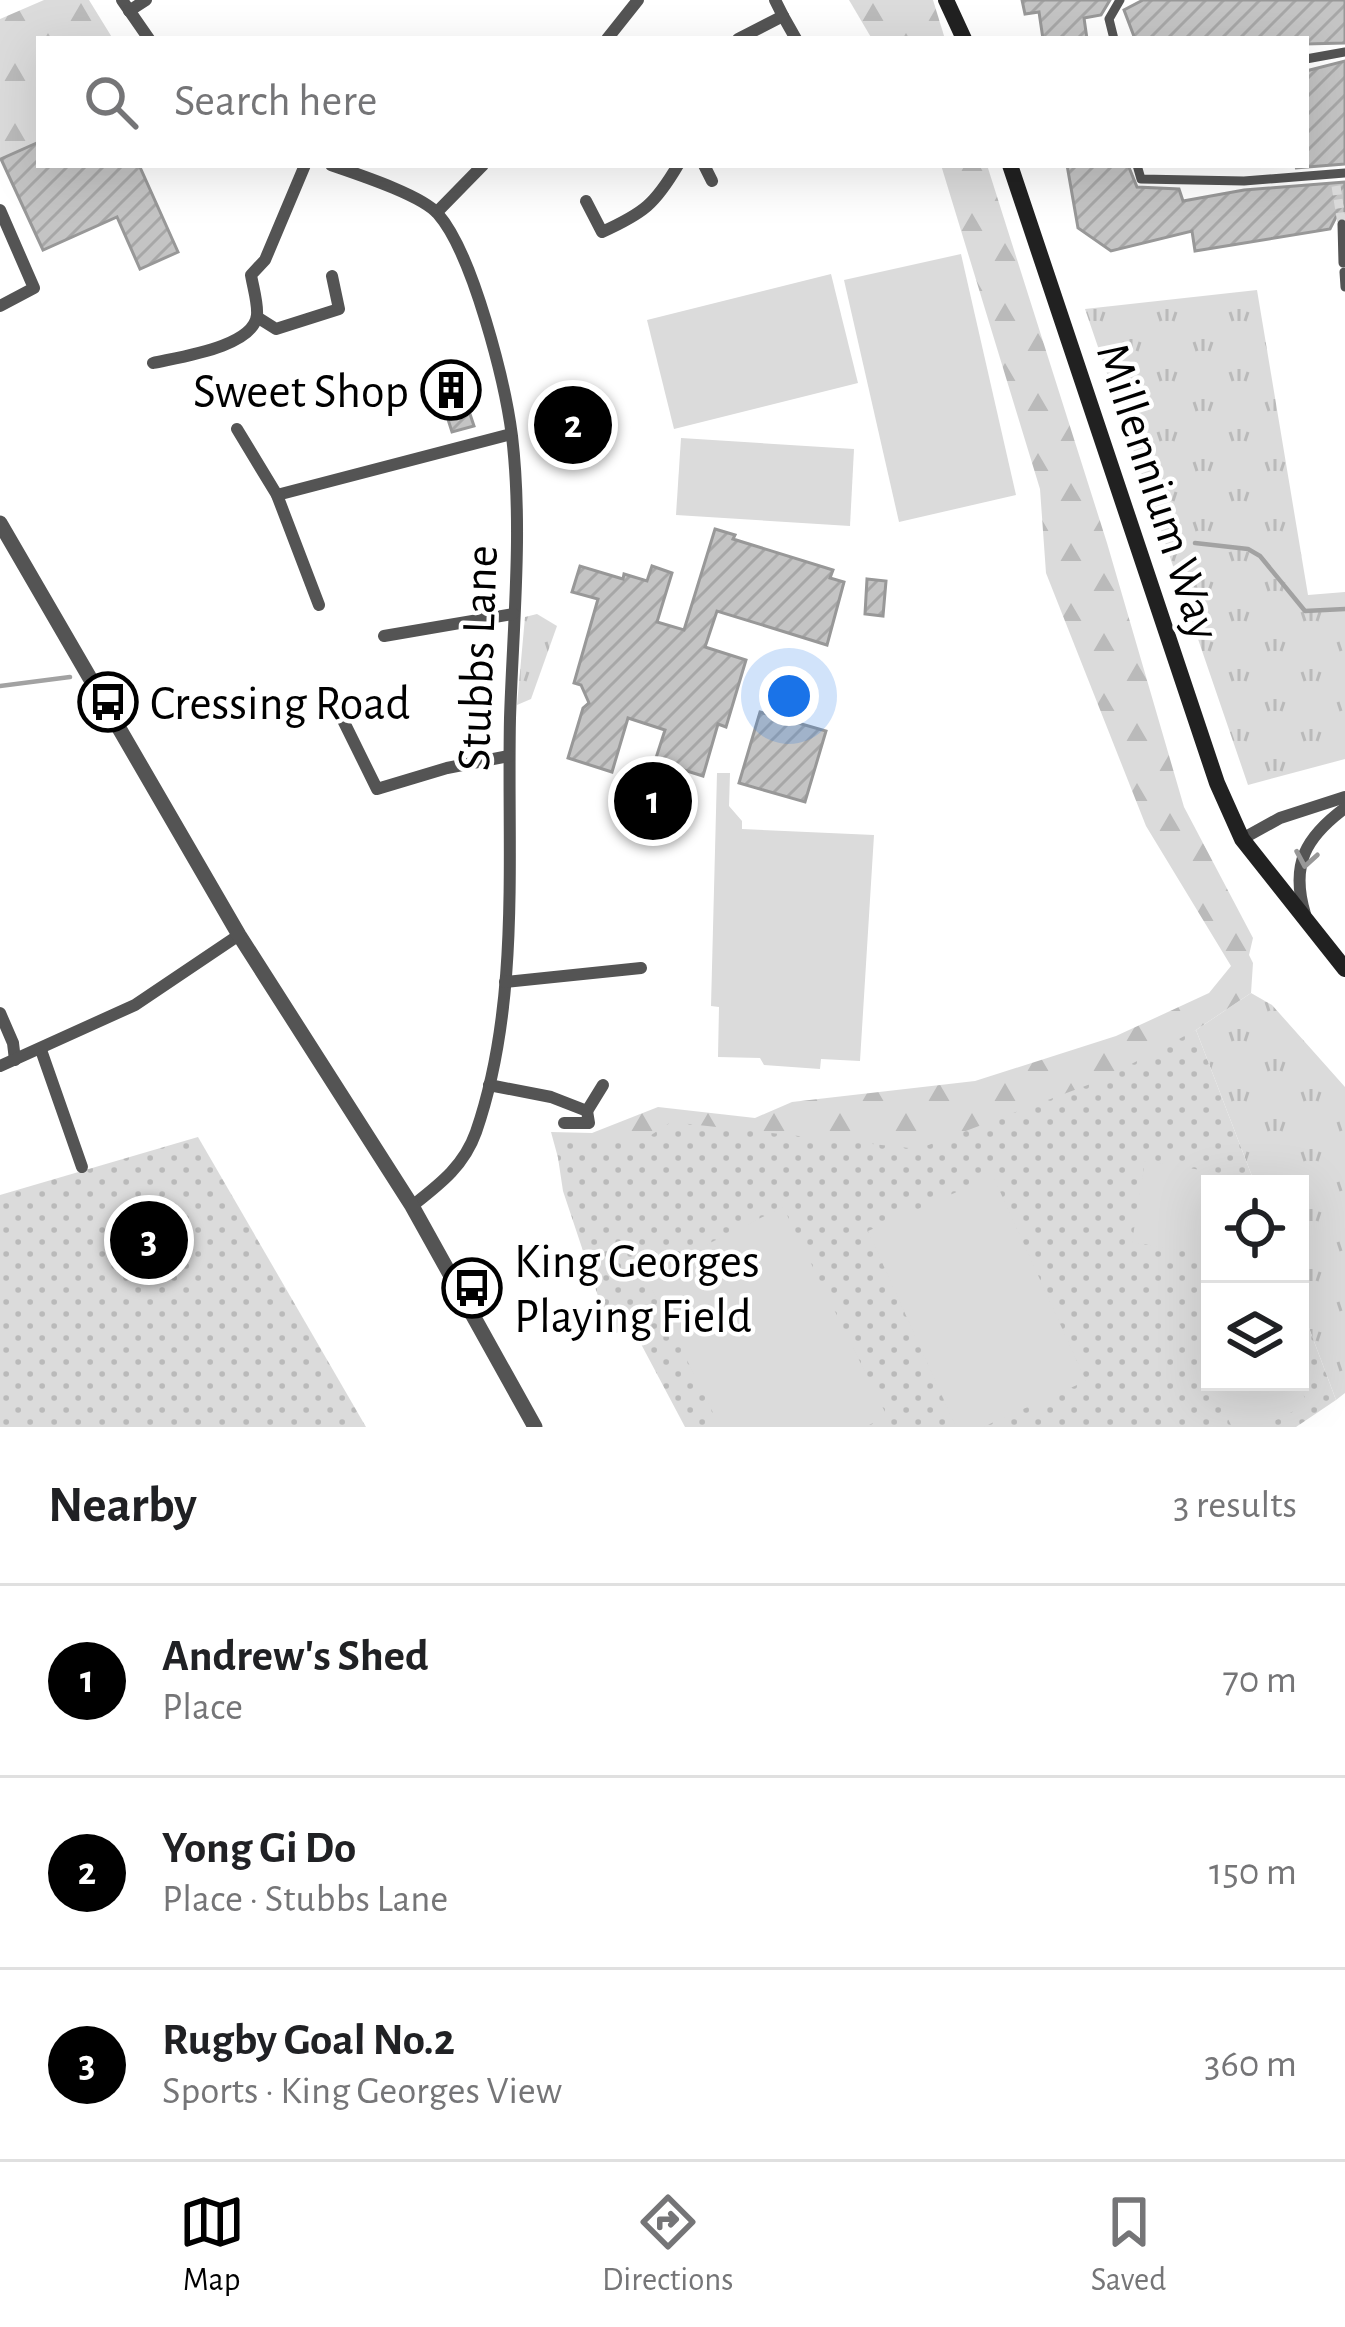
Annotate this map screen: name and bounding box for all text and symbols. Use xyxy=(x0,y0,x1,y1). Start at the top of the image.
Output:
search box xyxy=(36,36,1309,168)
icon: search xyxy=(78,69,144,135)
text: Search here xyxy=(174,79,377,124)
street label: Millennium Way xyxy=(1087,338,1228,646)
building icon: Sweet Shop xyxy=(420,359,482,421)
place label: Sweet Shop xyxy=(193,369,409,417)
pin: 2 xyxy=(534,380,612,470)
street label: Stubbs Lane xyxy=(451,544,507,772)
your location xyxy=(759,666,819,726)
bus stop icon: Cressing Road xyxy=(77,671,139,733)
place label: Cressing Road xyxy=(150,681,410,729)
pin: 1 xyxy=(614,756,692,846)
one-way arrow xyxy=(1294,849,1319,869)
map controls xyxy=(1201,1175,1309,1391)
button: locate xyxy=(1201,1175,1309,1283)
pin: 3 xyxy=(110,1195,188,1285)
place label: King Georges Playing Field xyxy=(514,1239,760,1342)
bus stop icon: King Georges Playing Field xyxy=(441,1257,503,1319)
button: layers xyxy=(1201,1283,1309,1391)
text: Nearby xyxy=(48,1480,197,1531)
text: 3 results xyxy=(1173,1486,1297,1525)
text: Andrew's Shed xyxy=(162,1634,429,1679)
text: 1 xyxy=(80,1661,94,1700)
text: 70 m xyxy=(1223,1661,1297,1700)
text: Place xyxy=(162,1688,243,1727)
text: Yong Gi Do xyxy=(162,1826,356,1871)
text: 2 xyxy=(78,1853,96,1892)
text: 150 m xyxy=(1209,1853,1297,1892)
text: Place · Stubbs Lane xyxy=(162,1880,448,1919)
text: Rugby Goal No.2 xyxy=(162,2018,455,2063)
text: 3 xyxy=(79,2045,95,2084)
text: 360 m xyxy=(1204,2045,1297,2084)
text: Sports · King Georges View xyxy=(162,2072,562,2111)
tab: Map xyxy=(179,2189,245,2301)
tab: Directions xyxy=(602,2189,733,2301)
tab: Saved xyxy=(1091,2189,1166,2301)

